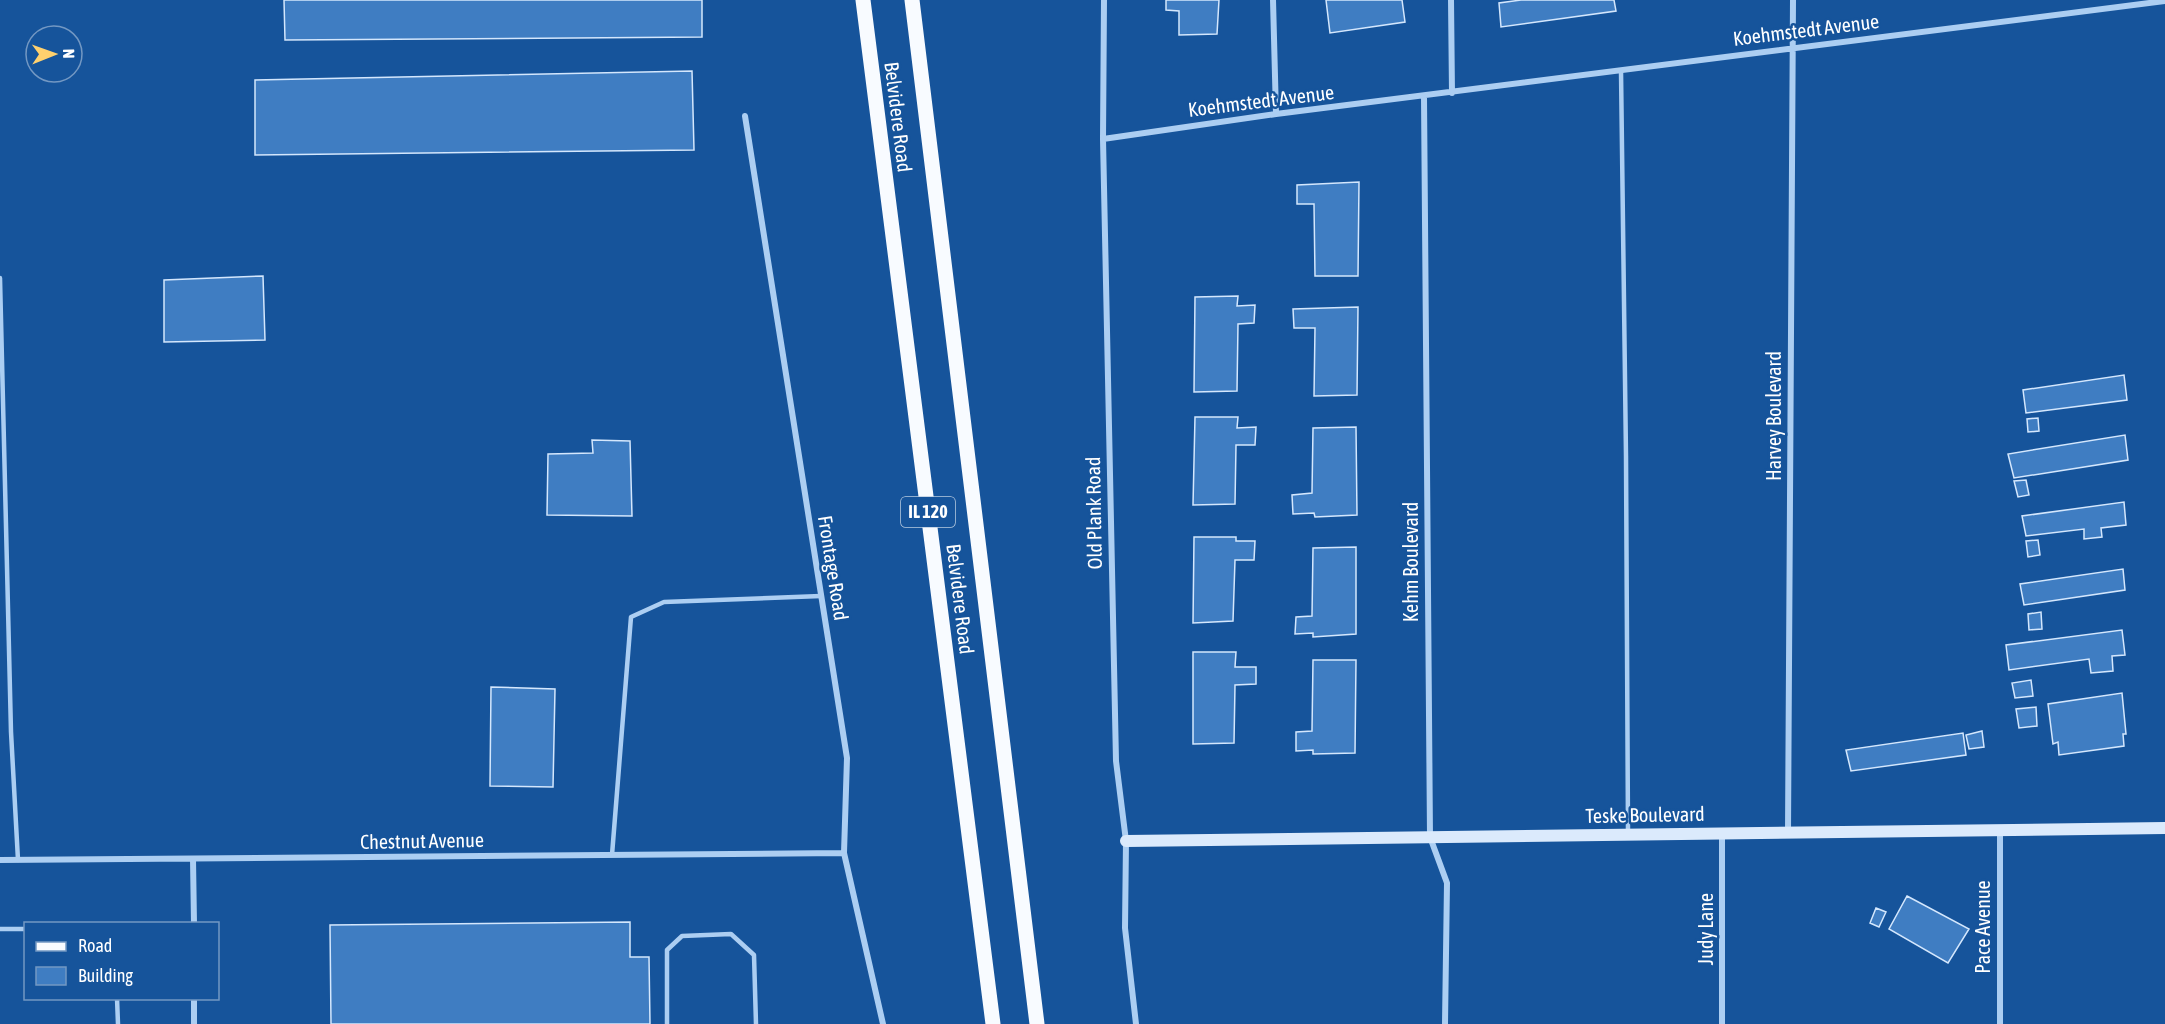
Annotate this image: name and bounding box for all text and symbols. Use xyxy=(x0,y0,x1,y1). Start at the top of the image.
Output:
street label: Koehmstedt Avenue xyxy=(1732,9,1880,50)
north arrow xyxy=(24,24,84,84)
text: N xyxy=(60,49,78,59)
street label: Belvidere Road xyxy=(880,60,917,173)
street label: Koehmstedt Avenue xyxy=(1187,80,1335,121)
street label: Harvey Boulevard xyxy=(1762,351,1785,481)
street label: Old Plank Road xyxy=(1081,456,1106,570)
road number: IL 120 xyxy=(901,497,955,527)
street label: Kehm Boulevard xyxy=(1399,502,1422,622)
street label: Frontage Road xyxy=(814,514,853,622)
street label: Belvidere Road xyxy=(942,542,979,655)
street label: Teske Boulevard xyxy=(1585,802,1705,827)
street label: Chestnut Avenue xyxy=(360,828,484,853)
street label: Pace Avenue xyxy=(1971,880,1994,974)
street label: Judy Lane xyxy=(1694,893,1717,965)
legend xyxy=(24,922,219,1000)
text: Road xyxy=(78,935,112,956)
text: Building xyxy=(78,965,133,986)

